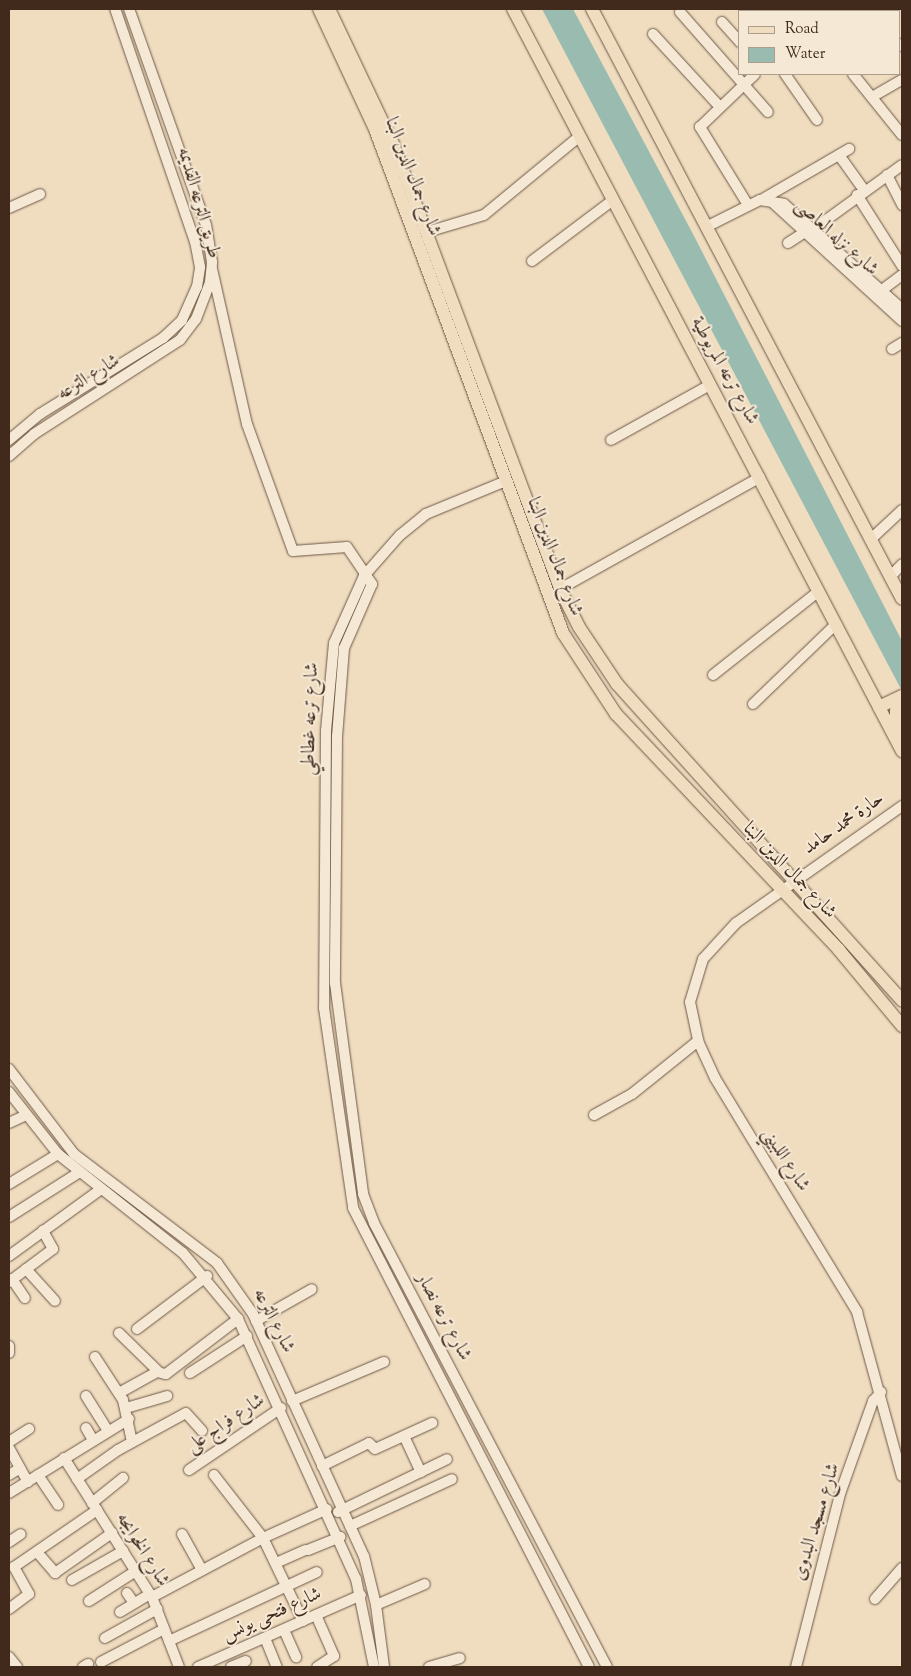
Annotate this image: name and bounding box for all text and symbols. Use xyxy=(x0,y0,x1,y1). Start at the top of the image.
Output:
legend xyxy=(738,10,901,75)
text: Road xyxy=(785,19,819,40)
text: Water xyxy=(785,44,825,65)
street label: شارع جمال الدين البنا xyxy=(379,114,445,240)
street label: طريق الترعه القديمه xyxy=(171,145,225,261)
street label: شارع نزله العاصى xyxy=(790,195,882,281)
street label: شارع ترعه المريوطية xyxy=(685,313,763,429)
street label: شارع الترعه xyxy=(53,350,125,406)
street label: شارع جمال الدين البنا xyxy=(521,494,587,620)
street label: شارع ترعه غطاطي xyxy=(298,662,324,776)
street label: حارة محمد حامد xyxy=(799,788,889,860)
street label: شارع جمال الدين البنا xyxy=(737,818,841,924)
street label: شارع اللبيني xyxy=(756,1124,814,1196)
street label: شارع ترعه نصار xyxy=(410,1269,476,1365)
street label: شارع الترعه xyxy=(247,1285,299,1357)
street label: شارع فراج على xyxy=(182,1389,270,1459)
street label: شارع مسجد البدوى xyxy=(788,1461,846,1583)
street label: شارع الخوايجه xyxy=(110,1509,174,1591)
street label: شارع فتحى يونس xyxy=(219,1583,325,1647)

